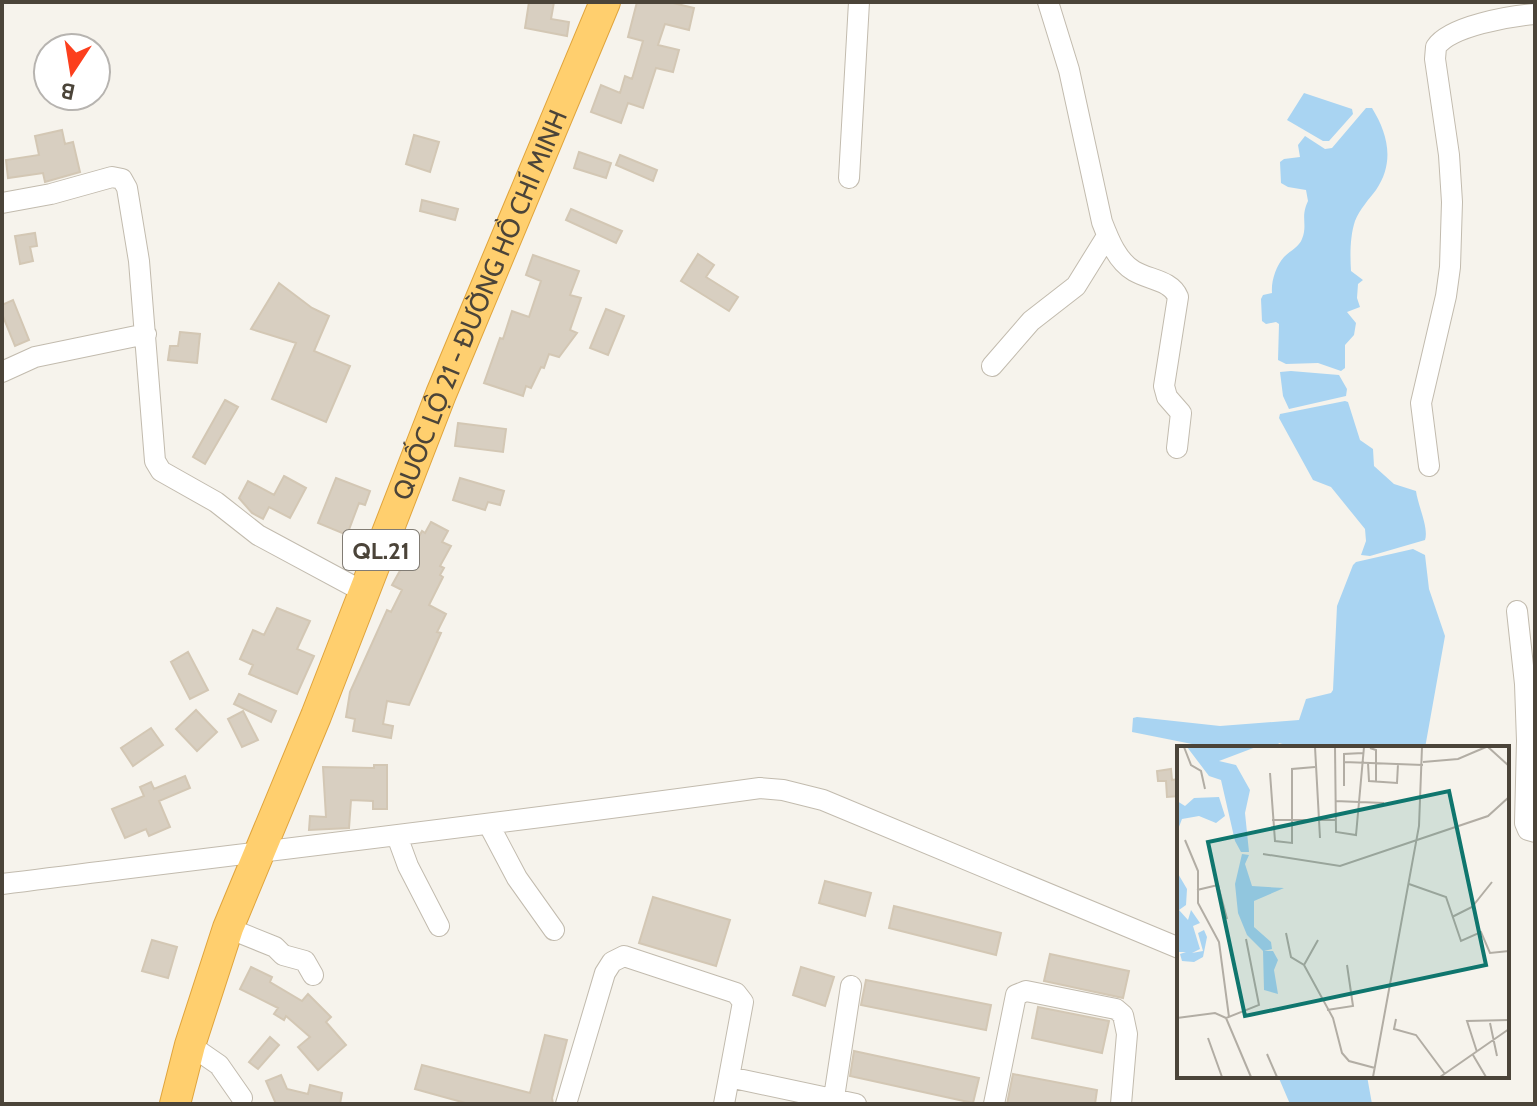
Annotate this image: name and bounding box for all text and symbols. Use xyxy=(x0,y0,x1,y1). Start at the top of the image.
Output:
north arrow xyxy=(32,32,112,112)
text: B xyxy=(58,76,77,106)
street label: QUỐC LỘ 21 - ĐƯỜNG HỒ CHÍ MINH xyxy=(385,105,574,504)
road number: QL.21 xyxy=(343,530,419,570)
inset map xyxy=(1177,746,1509,1078)

